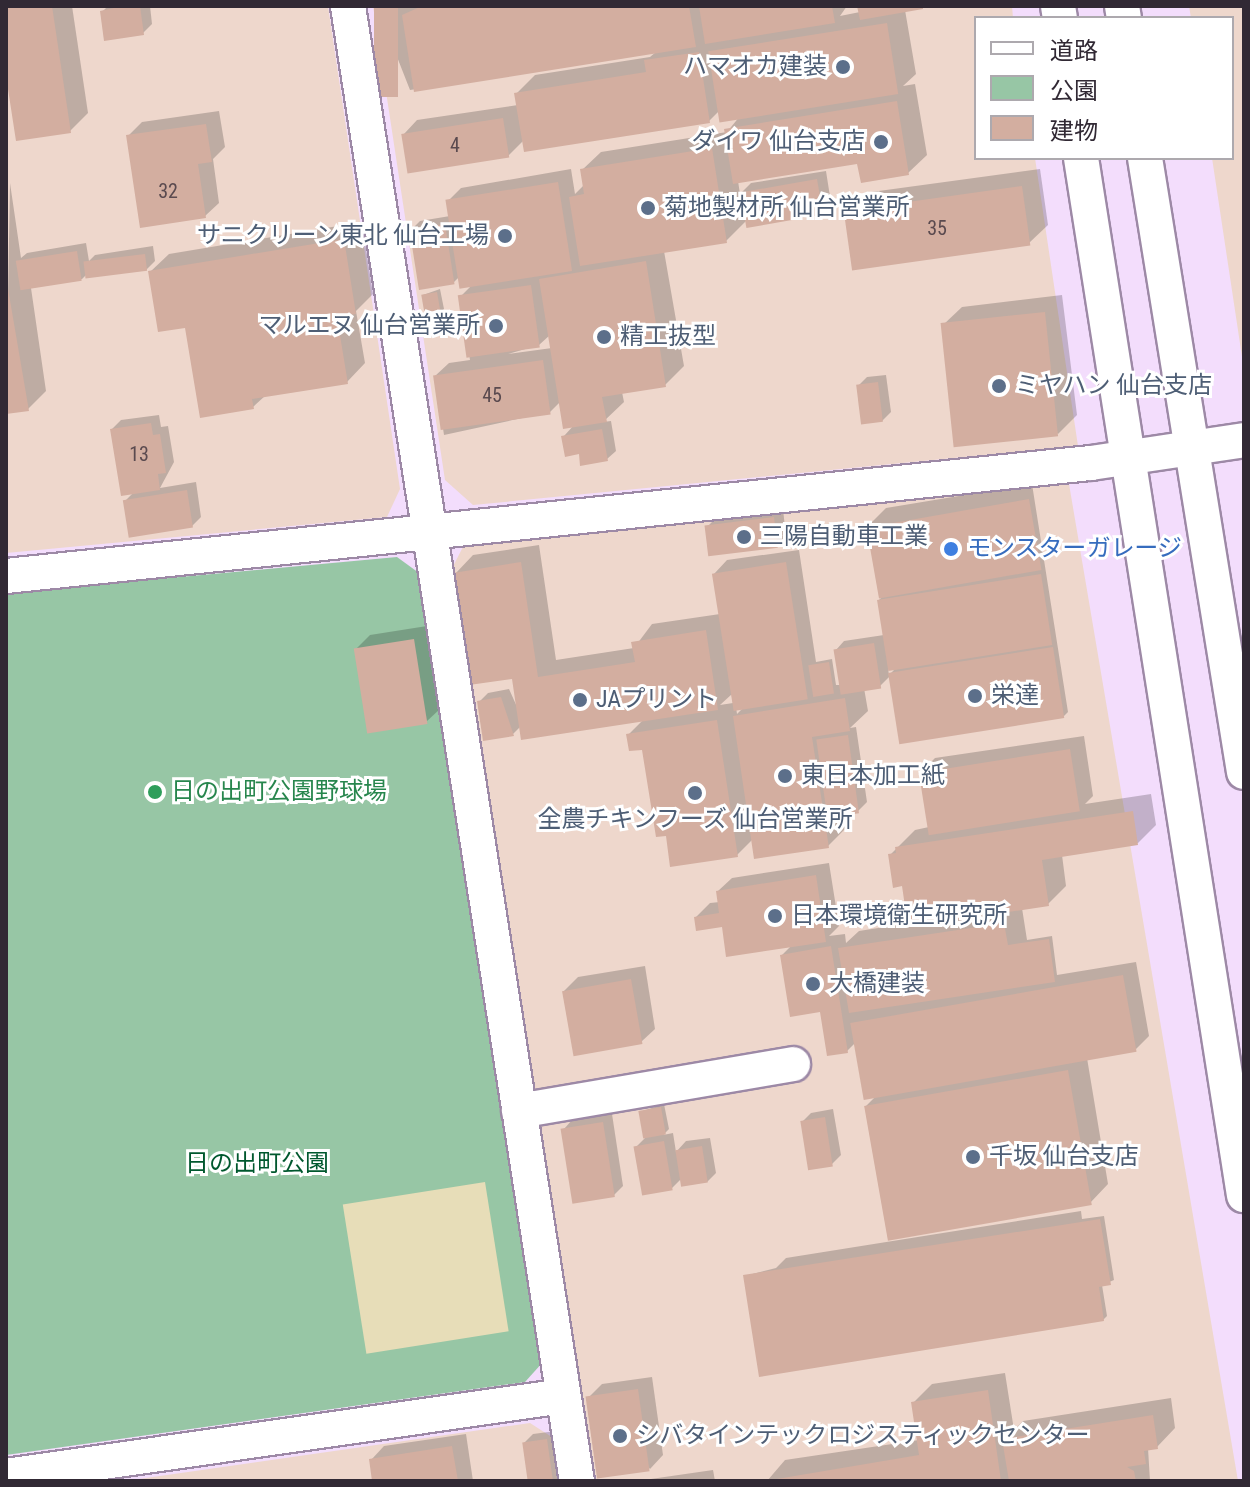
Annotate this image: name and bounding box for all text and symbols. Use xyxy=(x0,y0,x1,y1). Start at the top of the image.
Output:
legend xyxy=(974,16,1234,160)
text: 道路 xyxy=(1050,37,1098,65)
place label: ハマオカ建装 xyxy=(683,53,827,81)
marker: ハマオカ建装 xyxy=(834,58,852,76)
text: 公園 xyxy=(1050,77,1098,105)
text: 建物 xyxy=(1050,117,1098,145)
place label: ダイワ 仙台支店 xyxy=(691,128,865,156)
house number: 4 xyxy=(450,133,460,157)
marker: ダイワ 仙台支店 xyxy=(872,133,890,151)
house number: 32 xyxy=(158,179,178,203)
place label: 菊地製材所 仙台営業所 xyxy=(664,194,910,222)
marker: 菊地製材所 仙台営業所 xyxy=(639,199,657,217)
house number: 35 xyxy=(927,216,947,240)
place label: サニクリーン東北 仙台工場 xyxy=(195,222,489,250)
marker: サニクリーン東北 仙台工場 xyxy=(496,227,514,245)
place label: マルエヌ 仙台営業所 xyxy=(258,312,480,340)
marker: マルエヌ 仙台営業所 xyxy=(487,317,505,335)
place label: 精工抜型 xyxy=(620,323,716,351)
marker: 精工抜型 xyxy=(595,328,613,346)
place label: ミヤハン 仙台支店 xyxy=(1015,372,1213,400)
marker: ミヤハン 仙台支店 xyxy=(990,377,1008,395)
house number: 45 xyxy=(482,383,502,407)
house number: 13 xyxy=(129,442,149,466)
place label: 三陽自動車工業 xyxy=(760,523,928,551)
marker: 三陽自動車工業 xyxy=(735,528,753,546)
place label: モンスターガレージ xyxy=(967,535,1183,563)
marker: モンスターガレージ xyxy=(942,540,960,558)
place label: 栄達 xyxy=(991,682,1039,710)
place label: JAプリント xyxy=(596,686,717,714)
marker: 栄達 xyxy=(966,687,984,705)
marker: JAプリント xyxy=(571,691,589,709)
place label: 東日本加工紙 xyxy=(801,762,945,790)
marker: 東日本加工紙 xyxy=(776,767,794,785)
place label: 日の出町公園野球場 xyxy=(171,778,387,806)
marker: 日の出町公園野球場 xyxy=(146,783,164,801)
marker: 全農チキンフーズ 仙台営業所 xyxy=(686,784,704,802)
place label: 全農チキンフーズ 仙台営業所 xyxy=(536,806,854,834)
place label: 日本環境衛生研究所 xyxy=(791,902,1007,930)
marker: 日本環境衛生研究所 xyxy=(766,907,784,925)
place label: 大橋建装 xyxy=(829,970,925,998)
marker: 大橋建装 xyxy=(804,975,822,993)
place label: 千坂 仙台支店 xyxy=(989,1143,1139,1171)
marker: 千坂 仙台支店 xyxy=(964,1148,982,1166)
park label: 日の出町公園 xyxy=(185,1150,329,1178)
place label: シバタインテックロジスティックセンター xyxy=(636,1422,1092,1450)
marker: シバタインテックロジスティックセンター xyxy=(611,1427,629,1445)

